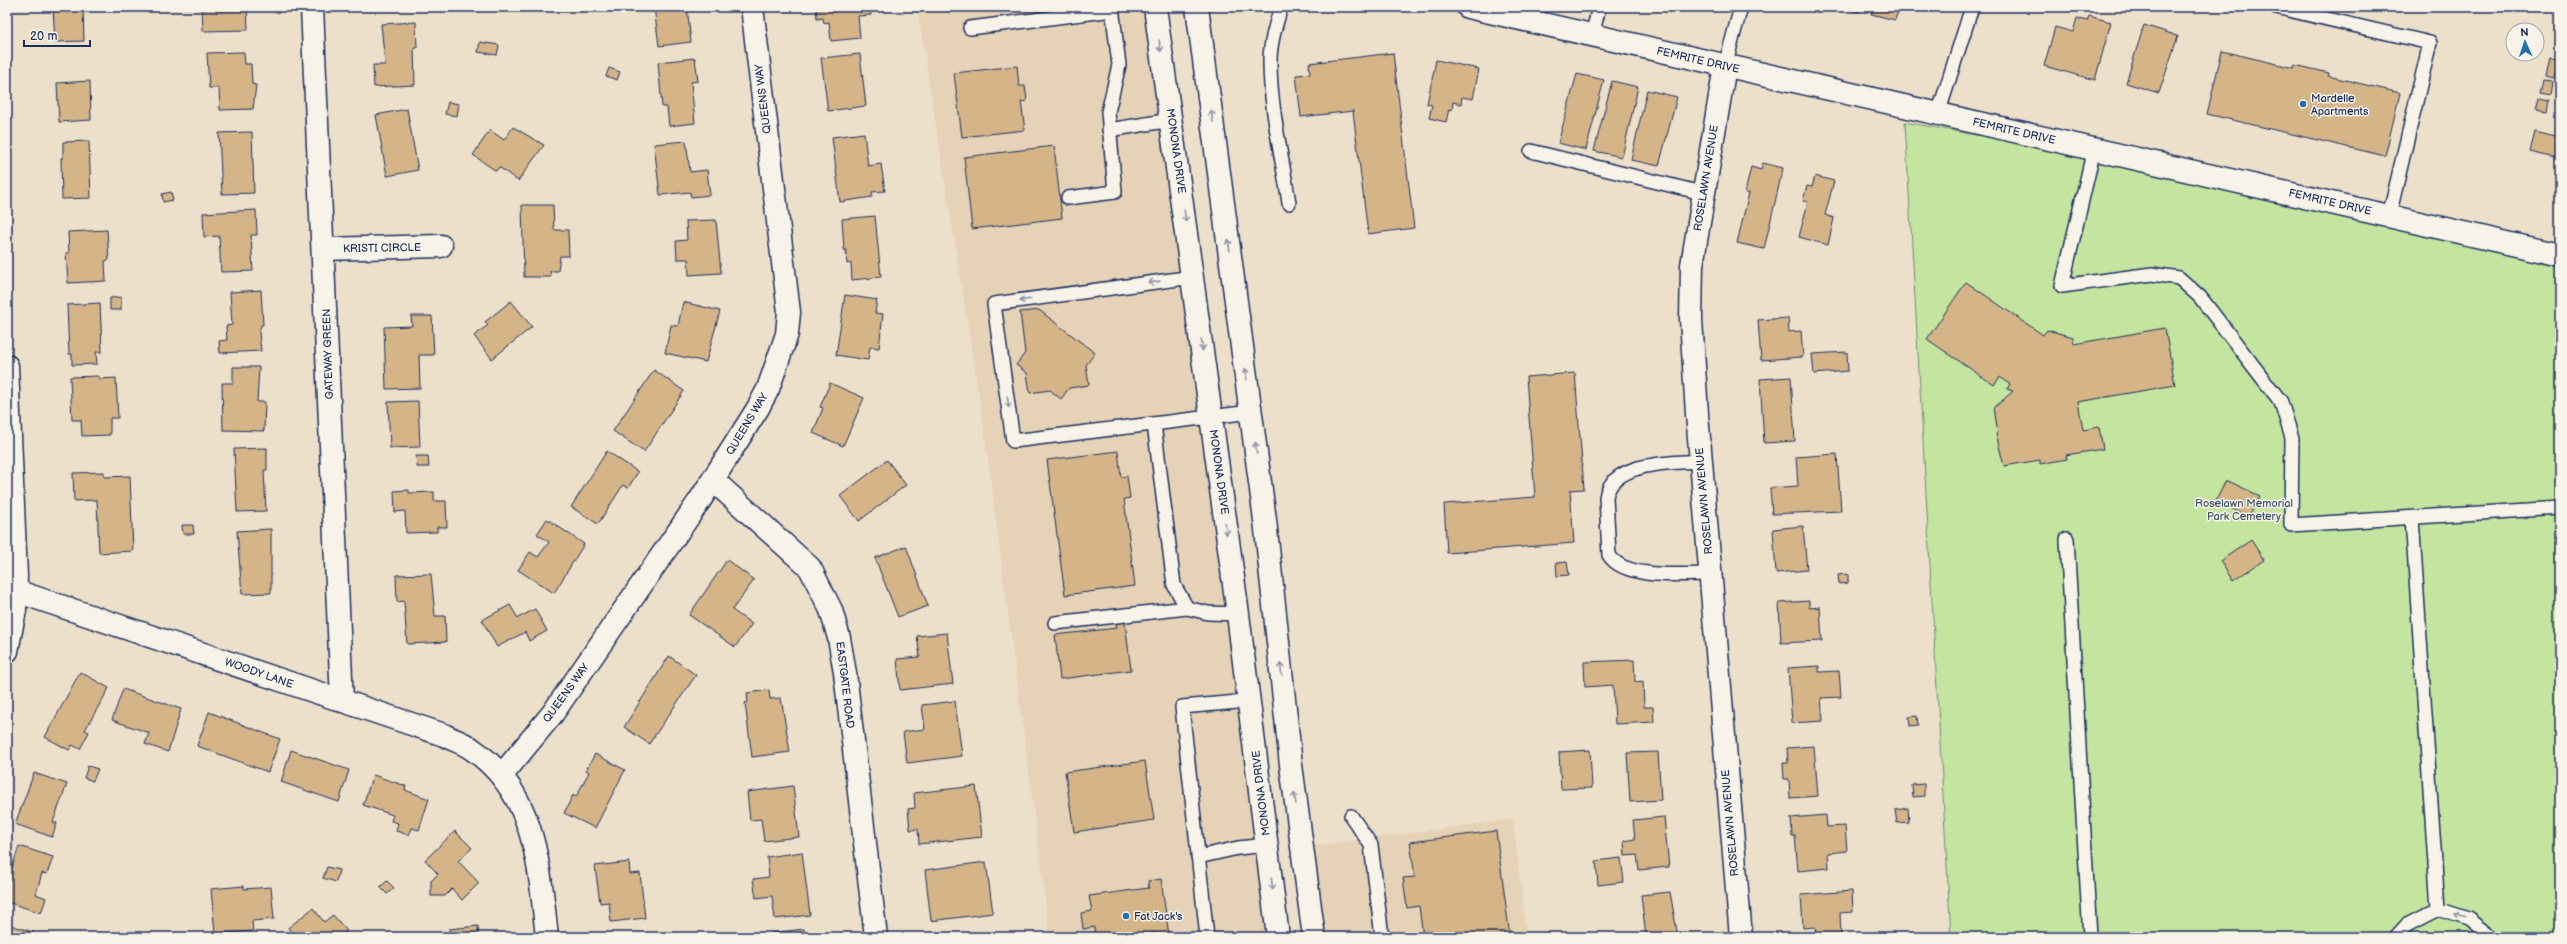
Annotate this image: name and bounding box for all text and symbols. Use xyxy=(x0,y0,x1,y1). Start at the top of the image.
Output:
scale bar xyxy=(24,22,90,48)
north arrow xyxy=(2505,22,2545,62)
text: N xyxy=(2520,26,2529,39)
text: 20 m xyxy=(30,29,57,44)
one-way arrow xyxy=(1156,39,1164,52)
street label: FEMRITE DRIVE xyxy=(1655,44,1741,76)
street label: QUEENS WAY xyxy=(752,63,774,134)
place label: Mardelle Apartments xyxy=(2311,92,2369,118)
marker: Mardelle Apartments xyxy=(2298,99,2308,109)
street label: MONONA DRIVE xyxy=(1164,108,1188,194)
one-way arrow xyxy=(1208,110,1216,123)
street label: FEMRITE DRIVE xyxy=(1971,115,2057,147)
street label: ROSELAWN AVENUE xyxy=(1691,124,1721,232)
street label: FEMRITE DRIVE xyxy=(2287,186,2373,218)
one-way arrow xyxy=(1181,209,1188,222)
one-way arrow xyxy=(1225,239,1233,252)
street label: KRISTI CIRCLE xyxy=(343,241,421,255)
one-way arrow xyxy=(1148,278,1161,286)
one-way arrow xyxy=(1019,296,1032,304)
street label: GATEWAY GREEN xyxy=(320,308,336,400)
one-way arrow xyxy=(1198,338,1206,351)
one-way arrow xyxy=(1242,368,1250,381)
street label: QUEENS WAY xyxy=(723,390,771,457)
one-way arrow xyxy=(1004,395,1012,408)
street label: MONONA DRIVE xyxy=(1207,429,1231,515)
one-way arrow xyxy=(1252,442,1259,455)
street label: ROSELAWN AVENUE xyxy=(1693,447,1715,555)
park label: Roselawn Memorial Park Cemetery xyxy=(2195,497,2293,523)
one-way arrow xyxy=(1223,522,1230,535)
street label: EASTGATE ROAD xyxy=(833,641,857,729)
street label: WOODY LANE xyxy=(223,655,295,691)
street label: QUEENS WAY xyxy=(540,660,592,725)
one-way arrow xyxy=(1277,663,1284,676)
street label: MONONA DRIVE xyxy=(1249,750,1273,836)
street label: ROSELAWN AVENUE xyxy=(1719,769,1741,877)
one-way arrow xyxy=(1291,792,1299,805)
one-way arrow xyxy=(1268,877,1275,890)
place label: Fat Jack's xyxy=(1134,910,1183,923)
marker: Fat Jack's xyxy=(1121,911,1131,921)
one-way arrow xyxy=(2453,912,2466,919)

